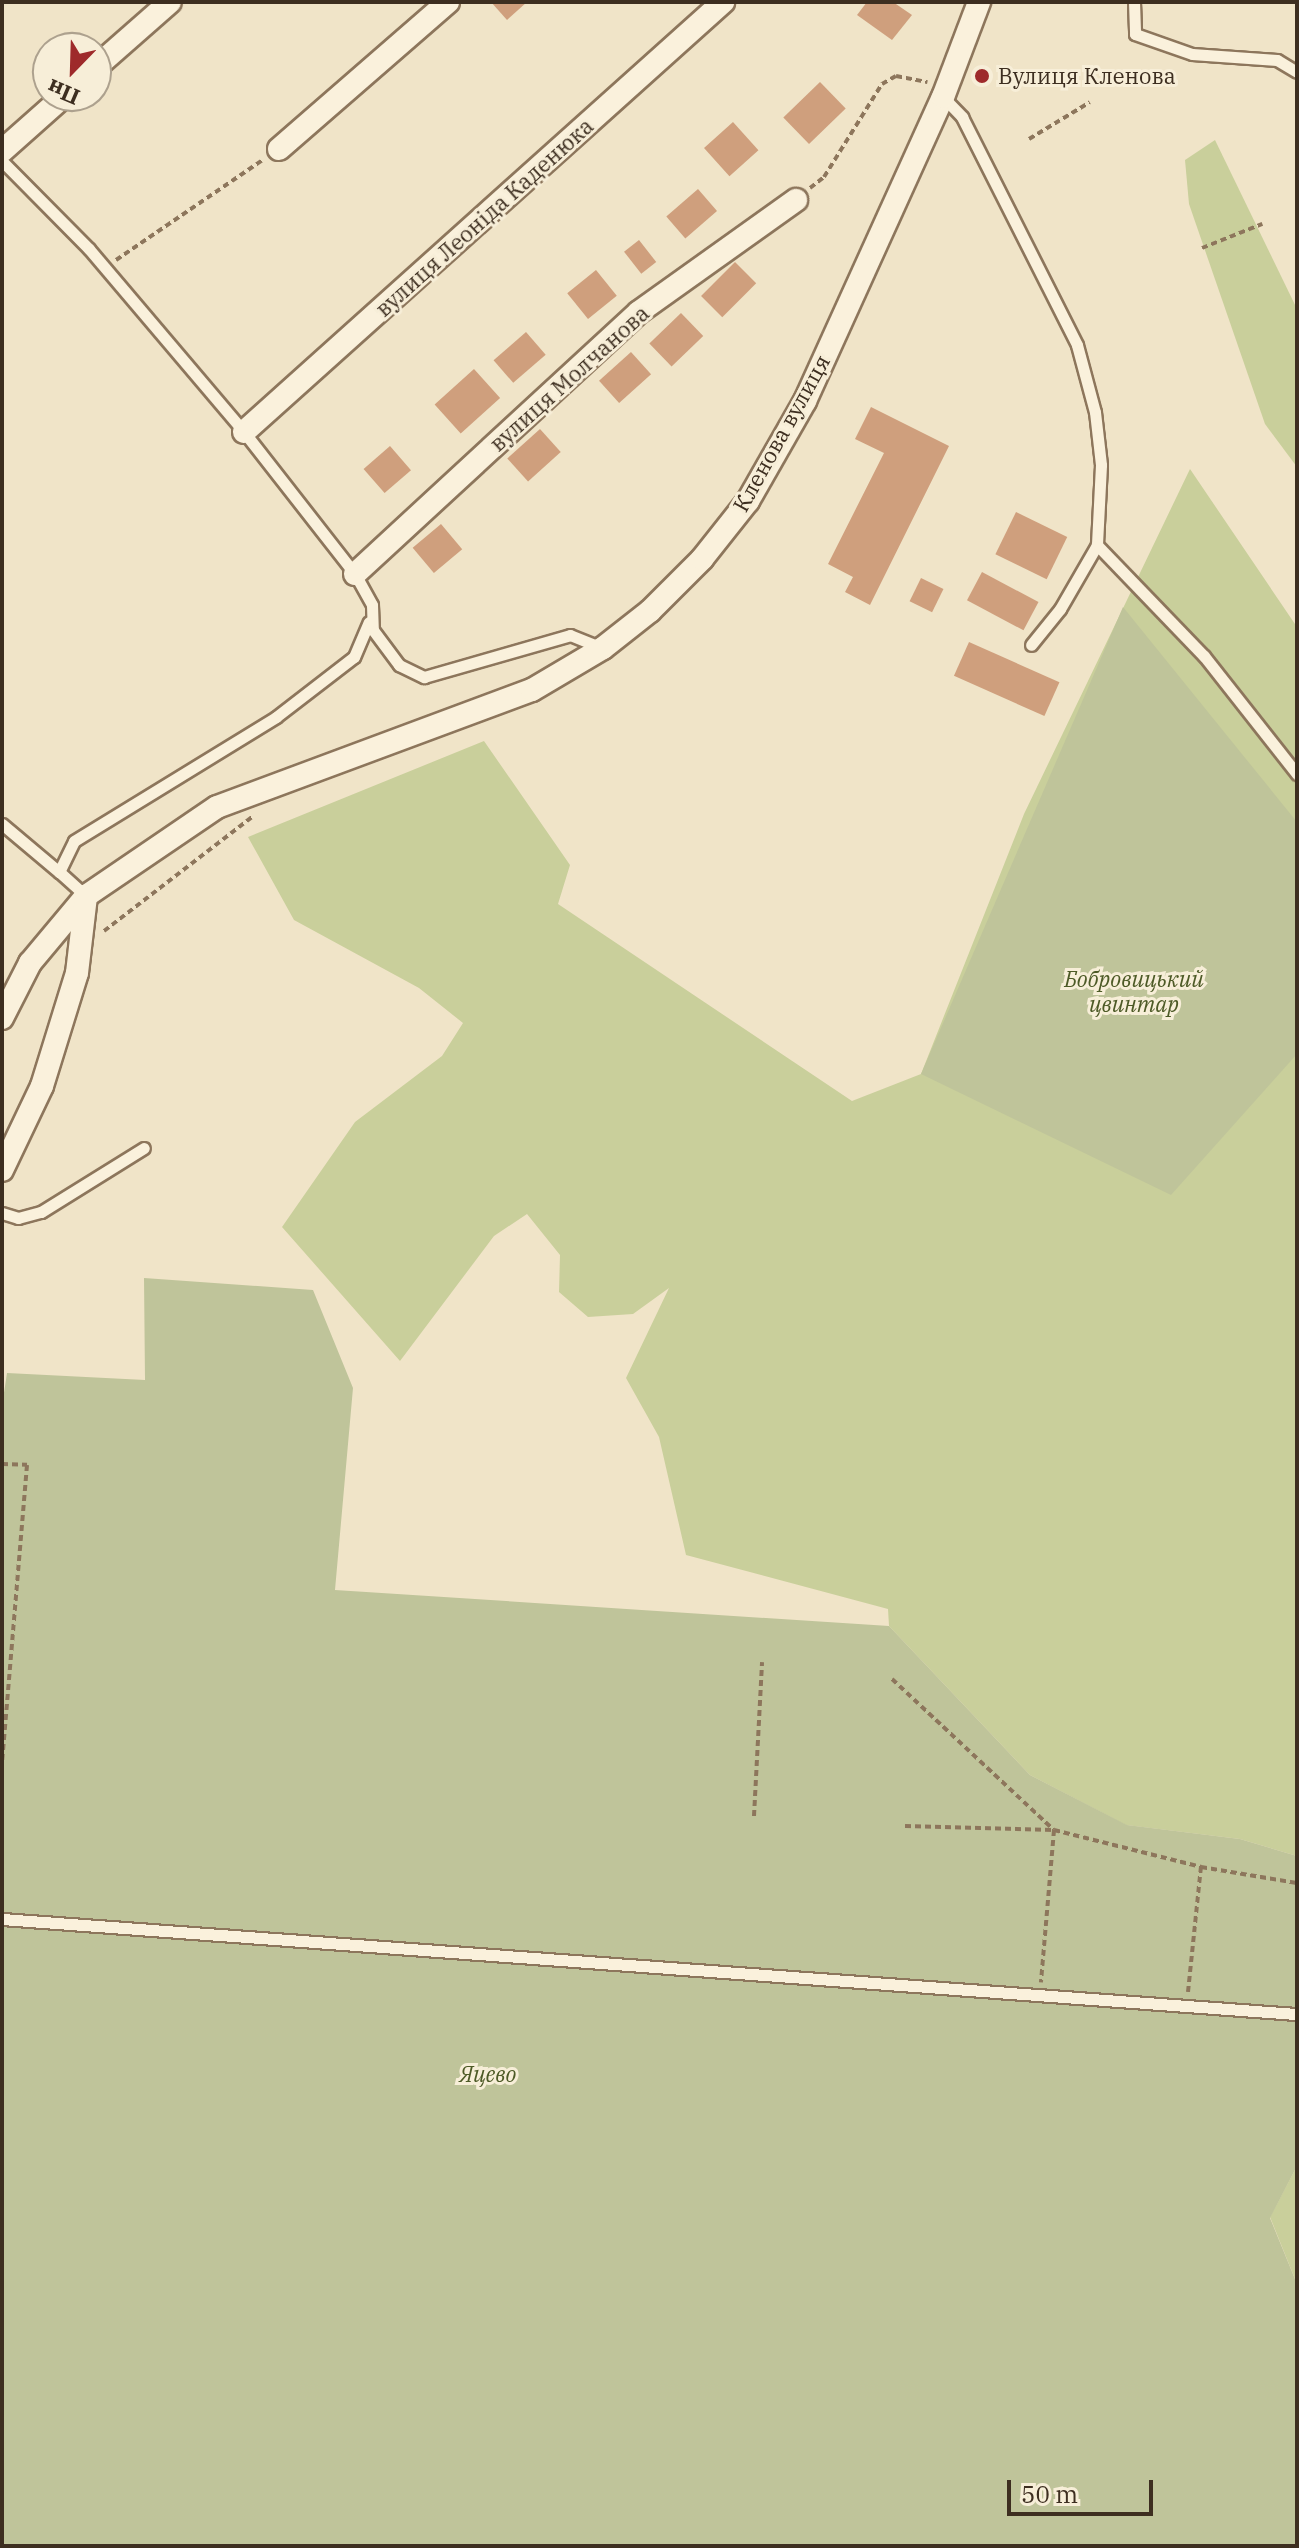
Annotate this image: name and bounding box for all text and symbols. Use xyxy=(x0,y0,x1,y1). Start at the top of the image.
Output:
north arrow xyxy=(32,32,112,112)
place label: Вулиця Кленова xyxy=(998,63,1176,89)
marker: Вулиця Кленова xyxy=(973,67,991,85)
text: Пн xyxy=(42,73,84,112)
street label: вулиця Леоніда Каденюка xyxy=(370,112,598,322)
street label: вулиця Молчанова xyxy=(484,300,654,456)
street label: Кленова вулиця xyxy=(727,350,835,516)
park label: Бобровицький цвинтар xyxy=(1064,965,1204,1016)
park label: Яцево xyxy=(459,2061,517,2087)
scale bar xyxy=(1011,2464,1157,2514)
text: 50 m xyxy=(1021,2478,1078,2510)

